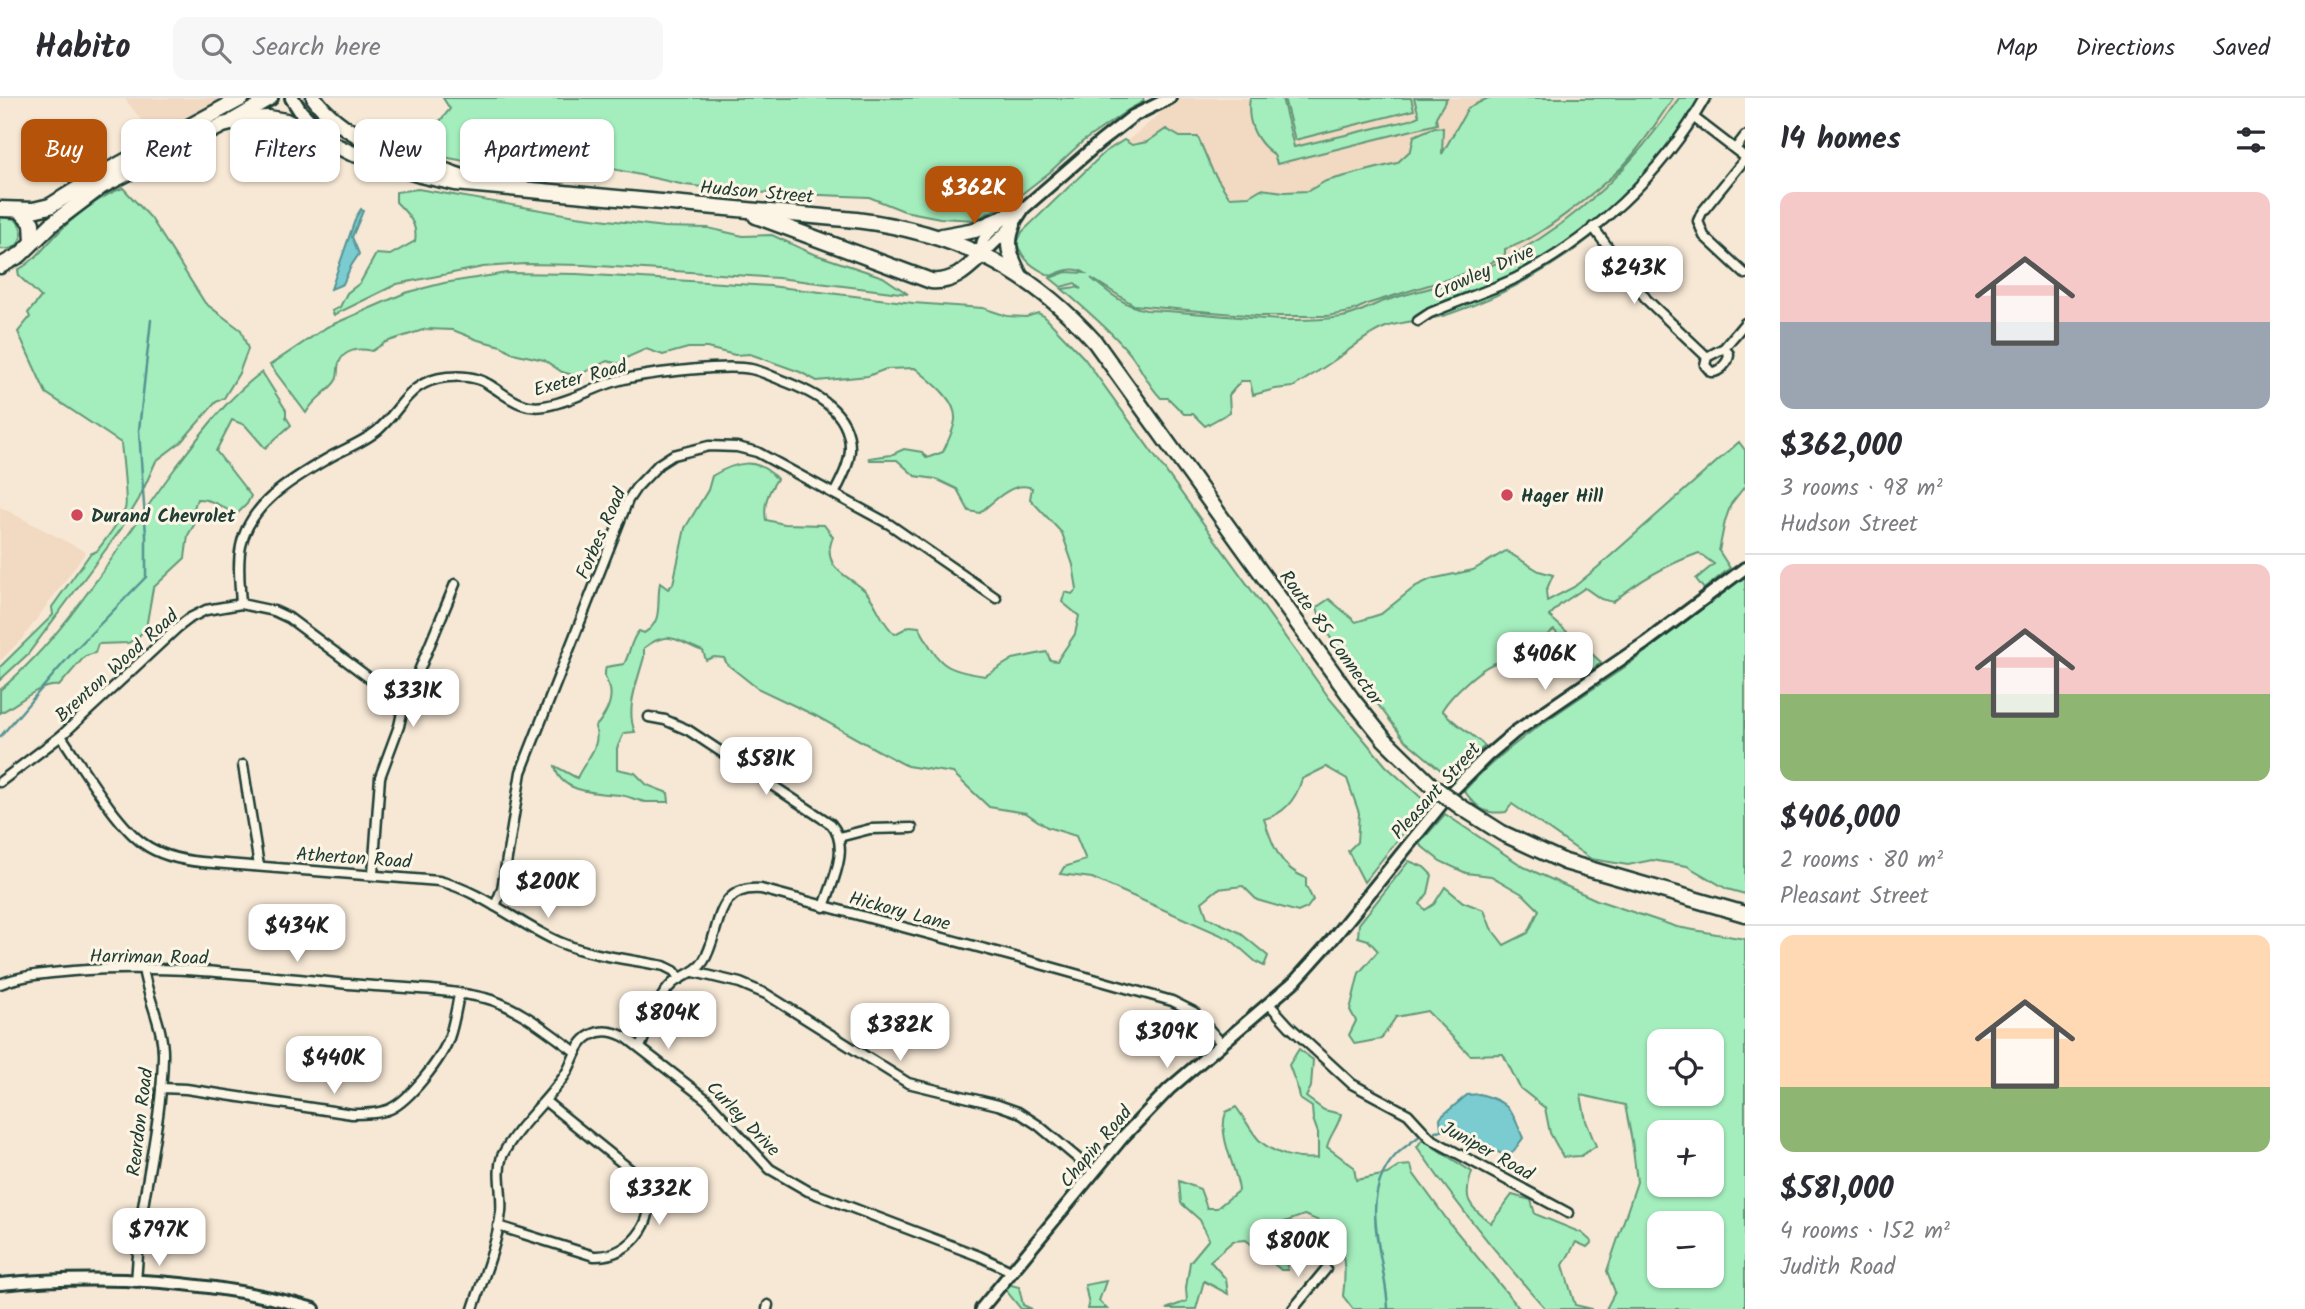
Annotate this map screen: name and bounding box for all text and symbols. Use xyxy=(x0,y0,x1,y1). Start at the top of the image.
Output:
search box xyxy=(173,17,663,80)
text: Habito xyxy=(35,22,131,75)
text: Search here xyxy=(253,27,381,69)
icon: search xyxy=(197,29,235,67)
text: Map xyxy=(1996,29,2038,68)
text: Directions xyxy=(2076,29,2175,68)
text: Saved xyxy=(2213,29,2270,68)
text: 14 homes xyxy=(1780,116,1901,164)
chip: Buy xyxy=(21,119,107,182)
chip: Rent xyxy=(121,119,216,182)
chip: Filters xyxy=(230,119,340,182)
chip: New xyxy=(354,119,446,182)
chip: Apartment xyxy=(460,119,614,182)
icon: filters xyxy=(2232,121,2270,159)
pin: $362K xyxy=(925,166,1023,226)
text: $362K xyxy=(941,171,1007,207)
street label: Hudson Street xyxy=(699,173,816,213)
street label: Crowley Drive xyxy=(1428,237,1540,309)
icon: home xyxy=(1962,238,2088,364)
pin: $243K xyxy=(1585,246,1683,306)
text: $243K xyxy=(1601,251,1667,287)
street label: Exeter Road xyxy=(530,352,631,406)
text: $362,000 xyxy=(1780,423,1902,471)
text: 3 rooms · 98 m² xyxy=(1780,471,1943,507)
place label: Hager Hill xyxy=(1521,482,1604,512)
street label: Forbes Road xyxy=(568,483,636,584)
marker: Hager Hill xyxy=(1499,487,1515,503)
place label: Durand Chevrolet xyxy=(91,502,236,532)
marker: Durand Chevrolet xyxy=(69,507,85,523)
text: Hudson Street xyxy=(1780,507,1918,543)
street label: Route 85 Connector xyxy=(1271,564,1391,714)
street label: Brenton Wood Road xyxy=(49,602,186,731)
icon: home xyxy=(1962,610,2088,736)
pin: $406K xyxy=(1496,632,1594,692)
text: $406K xyxy=(1513,637,1577,673)
pin: $331K xyxy=(364,670,462,729)
text: $331K xyxy=(383,674,443,710)
street label: Pleasant Street xyxy=(1384,735,1489,847)
pin: $581K xyxy=(717,738,815,797)
text: $581K xyxy=(736,742,796,778)
text: $406,000 xyxy=(1780,795,1900,843)
street label: Atherton Road xyxy=(295,840,413,878)
text: 2 rooms · 80 m² xyxy=(1780,843,1943,879)
pin: $200K xyxy=(499,860,597,920)
text: $200K xyxy=(516,865,580,901)
text: Pleasant Street xyxy=(1780,879,1929,915)
street label: Hickory Lane xyxy=(845,884,954,940)
pin: $434K xyxy=(248,904,346,964)
text: $434K xyxy=(264,909,330,945)
street label: Harriman Road xyxy=(89,942,209,974)
icon: home xyxy=(1962,981,2088,1107)
pin: $804K xyxy=(619,992,717,1051)
text: $804K xyxy=(635,996,701,1032)
pin: $382K xyxy=(851,1004,949,1063)
text: $382K xyxy=(866,1008,934,1044)
pin: $309K xyxy=(1118,1010,1216,1070)
text: $309K xyxy=(1135,1015,1199,1051)
map controls xyxy=(1647,1029,1724,1288)
button: locate xyxy=(1647,1029,1724,1106)
pin: $440K xyxy=(285,1037,383,1096)
text: $440K xyxy=(302,1041,366,1077)
street label: Reardon Road xyxy=(119,1066,163,1178)
street label: Curley Drive xyxy=(698,1074,787,1165)
street label: Chapin Road xyxy=(1053,1099,1140,1195)
street label: Juniper Road xyxy=(1435,1114,1539,1190)
button: + xyxy=(1647,1120,1724,1197)
text: $581,000 xyxy=(1780,1166,1894,1214)
pin: $332K xyxy=(610,1168,708,1227)
text: $332K xyxy=(626,1172,692,1208)
pin: $797K xyxy=(110,1208,208,1268)
button: − xyxy=(1647,1211,1724,1288)
text: $797K xyxy=(129,1213,189,1249)
text: 4 rooms · 152 m² xyxy=(1780,1214,1950,1250)
pin: $800K xyxy=(1249,1220,1347,1279)
text: $800K xyxy=(1266,1224,1330,1260)
text: Judith Road xyxy=(1780,1250,1895,1286)

